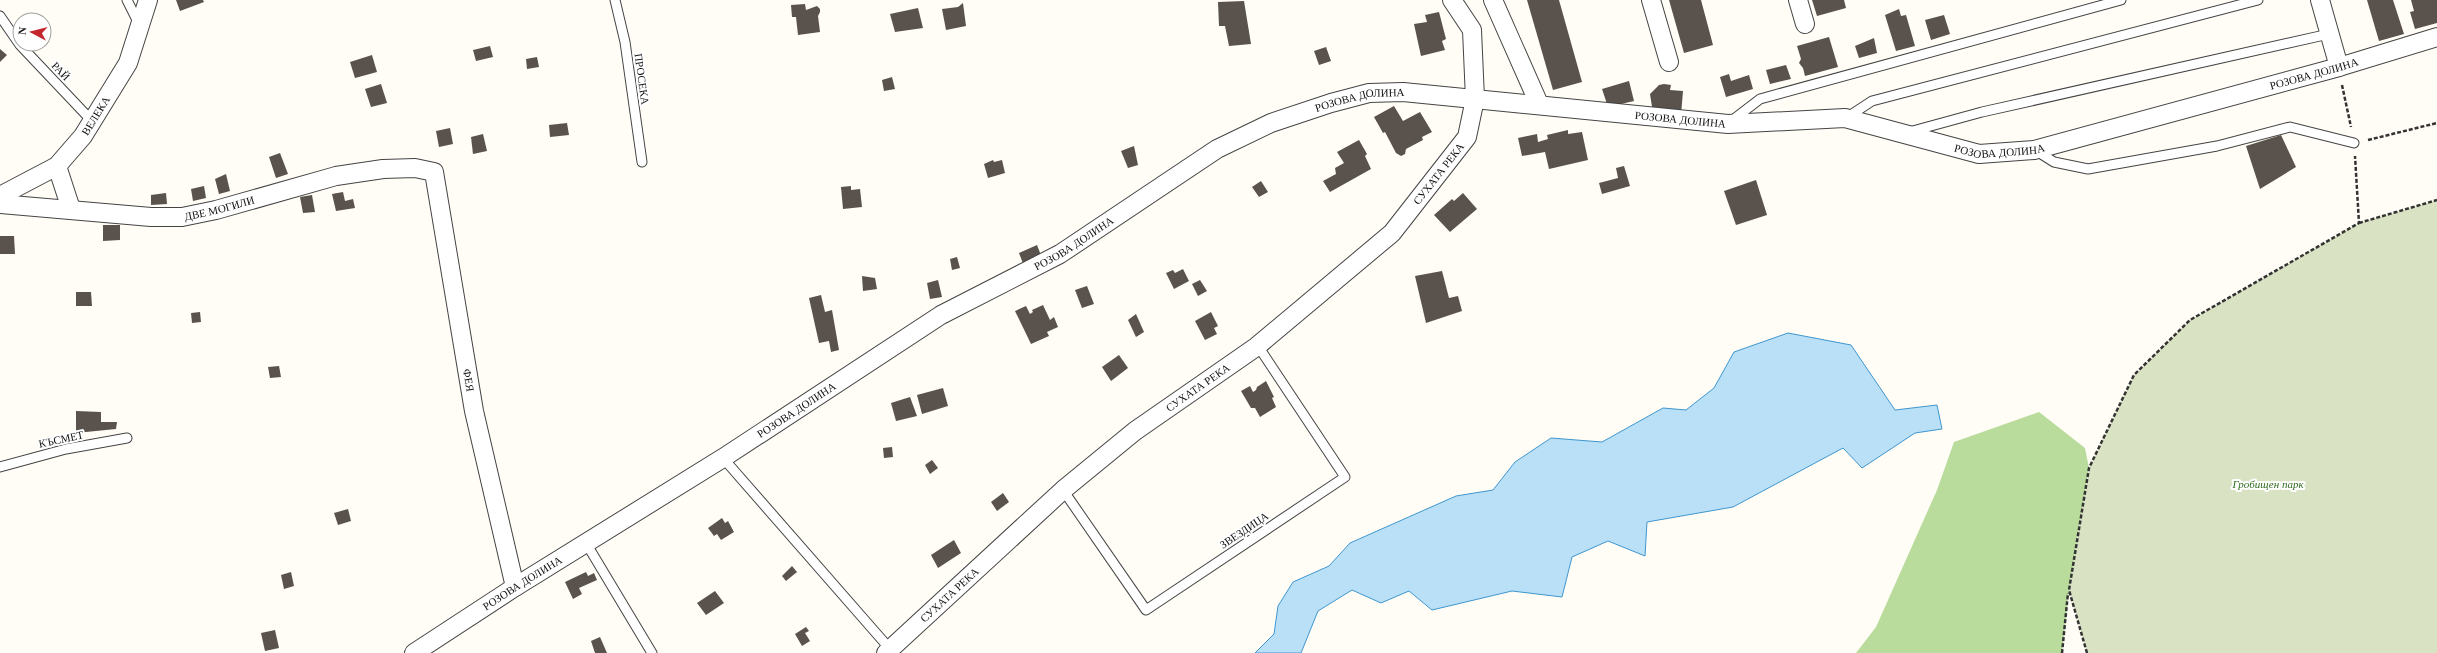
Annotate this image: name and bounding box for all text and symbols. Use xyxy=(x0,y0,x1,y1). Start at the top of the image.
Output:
north arrow xyxy=(12,12,52,52)
text: N xyxy=(16,26,29,35)
street label: ПРОСЕКА xyxy=(632,53,652,105)
street label: РОЗОВА ДОЛИНА xyxy=(2268,55,2360,92)
street label: РАЙ xyxy=(50,59,73,83)
street label: РОЗОВА ДОЛИНА xyxy=(1313,86,1405,114)
street label: ВЕЛЕКА xyxy=(79,94,112,137)
street label: РОЗОВА ДОЛИНА xyxy=(1634,109,1727,130)
street label: СУХАТА РЕКА xyxy=(1411,140,1466,207)
street label: РОЗОВА ДОЛИНА xyxy=(1953,141,2046,160)
street label: ДВЕ МОГИЛИ xyxy=(183,193,256,222)
street label: РОЗОВА ДОЛИНА xyxy=(1032,214,1116,272)
street label: СУХАТА РЕКА xyxy=(1163,361,1232,414)
street label: ФЕЯ xyxy=(461,368,477,393)
street label: РОЗОВА ДОЛИНА xyxy=(755,380,838,440)
street label: КЪСМЕТ xyxy=(37,428,85,450)
park label: Гробищен парк xyxy=(2231,478,2304,490)
street label: ЗВЕЗДИЦА xyxy=(1217,509,1271,551)
street label: РОЗОВА ДОЛИНА xyxy=(480,553,564,612)
street label: СУХАТА РЕКА xyxy=(918,565,981,625)

